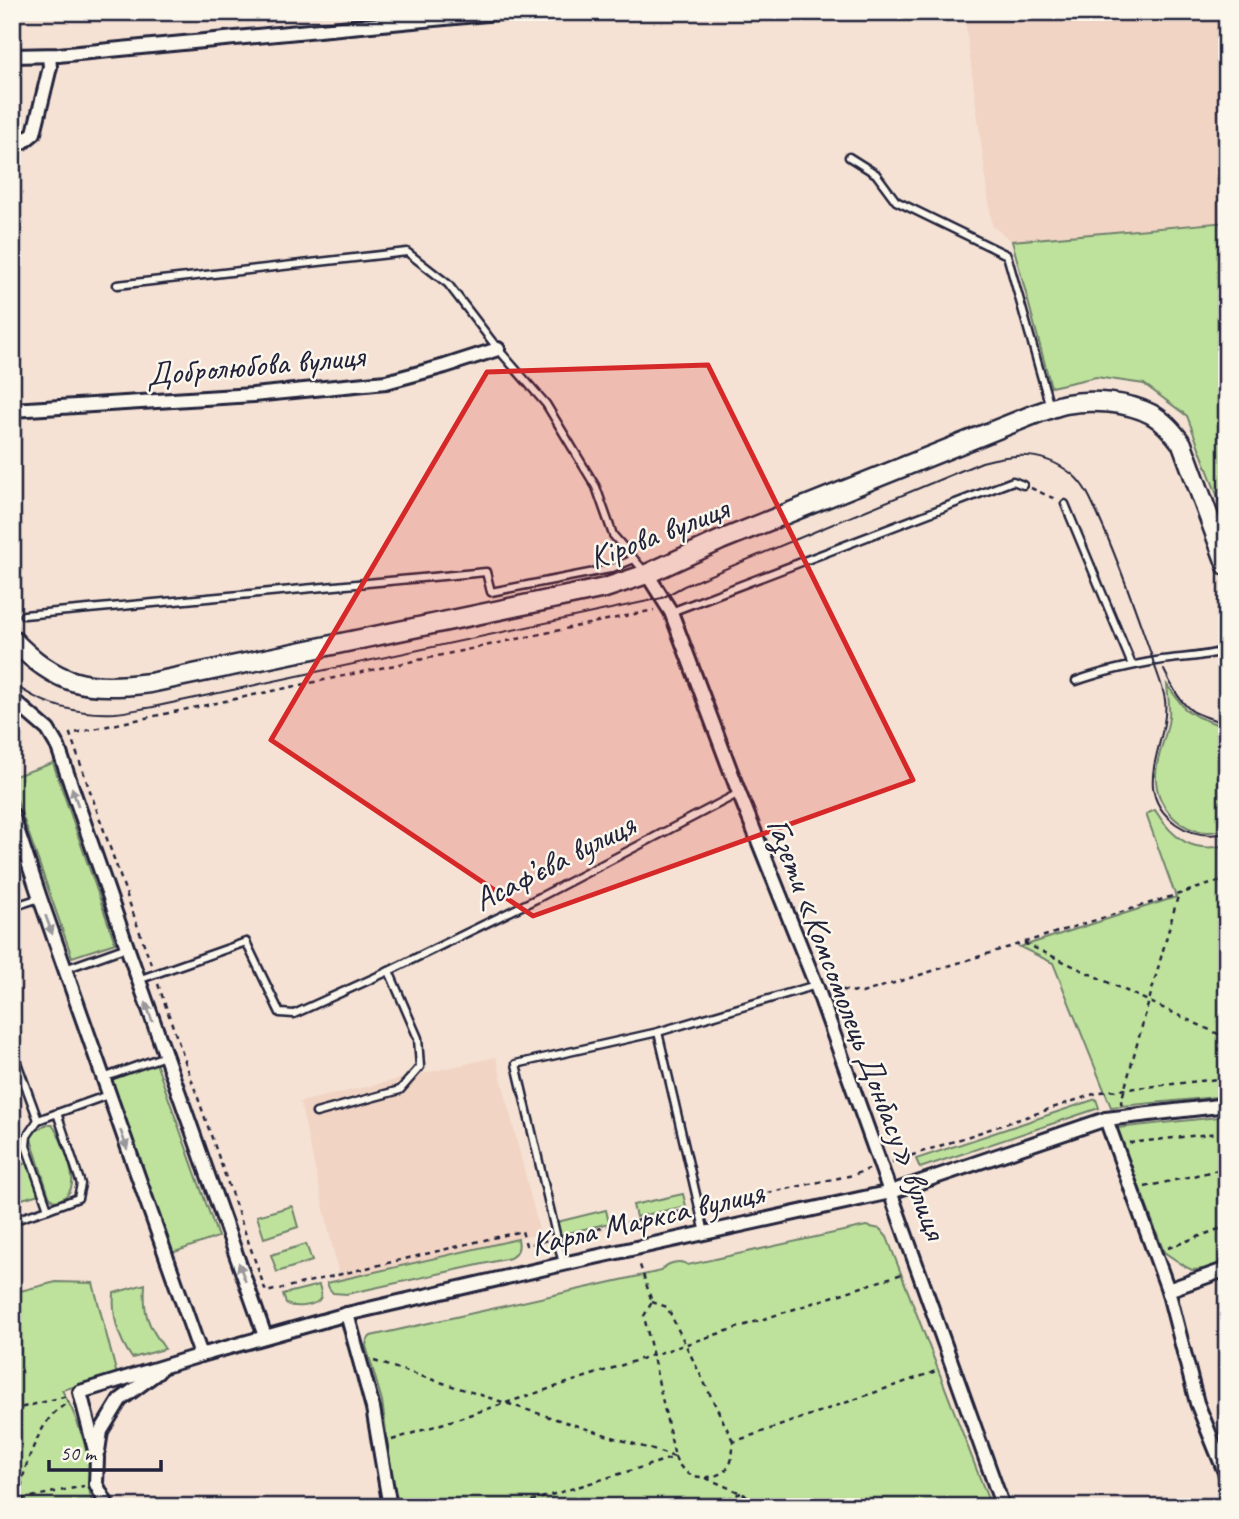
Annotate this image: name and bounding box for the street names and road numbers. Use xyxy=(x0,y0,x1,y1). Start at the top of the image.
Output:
street label: Добролюбова вулиця xyxy=(144,334,369,395)
street label: Кірова вулиця xyxy=(583,486,737,579)
street label: Асаф’єва вулиця xyxy=(467,803,643,921)
street label: Газети «Комсомолець Донбасу» вулиця xyxy=(757,812,958,1247)
street label: Карла Маркса вулиця xyxy=(527,1171,769,1265)

